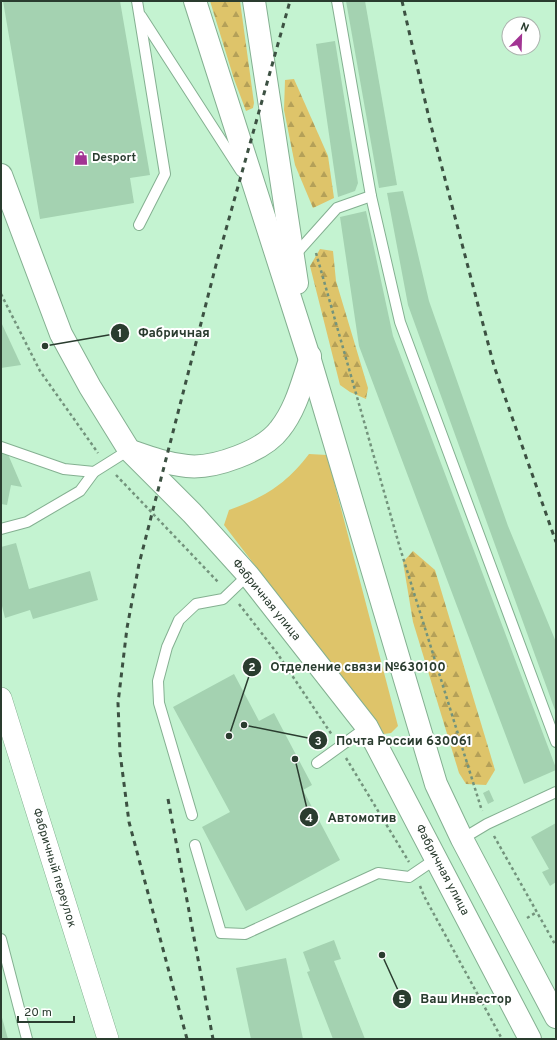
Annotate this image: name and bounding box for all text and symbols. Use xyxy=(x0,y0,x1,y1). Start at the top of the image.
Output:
north arrow xyxy=(501,16,541,56)
text: N xyxy=(518,20,531,36)
shop icon: Desport xyxy=(73,150,89,166)
place label: Desport xyxy=(92,150,137,166)
callout: Фабричная xyxy=(110,320,218,345)
text: 1 xyxy=(118,326,122,342)
text: Фабричная xyxy=(138,326,210,342)
street label: Фабричная улица xyxy=(228,556,304,644)
callout: Отделение связи №630100 xyxy=(242,654,454,679)
text: 2 xyxy=(248,660,256,676)
text: Отделение связи №630100 xyxy=(270,660,446,676)
callout: Почта России 630061 xyxy=(308,728,480,753)
text: 3 xyxy=(314,734,322,750)
text: Почта России 630061 xyxy=(336,734,472,750)
callout: Автомотив xyxy=(299,805,404,830)
street label: Фабричный переулок xyxy=(28,806,80,930)
text: 4 xyxy=(305,811,313,827)
text: Автомотив xyxy=(327,811,397,827)
street label: Фабричная улица xyxy=(411,822,473,918)
callout: Ваш Инвестор xyxy=(392,986,520,1011)
text: 5 xyxy=(398,992,406,1008)
text: Ваш Инвестор xyxy=(420,992,512,1008)
scale bar xyxy=(18,998,74,1024)
text: 20 m xyxy=(24,1005,52,1021)

